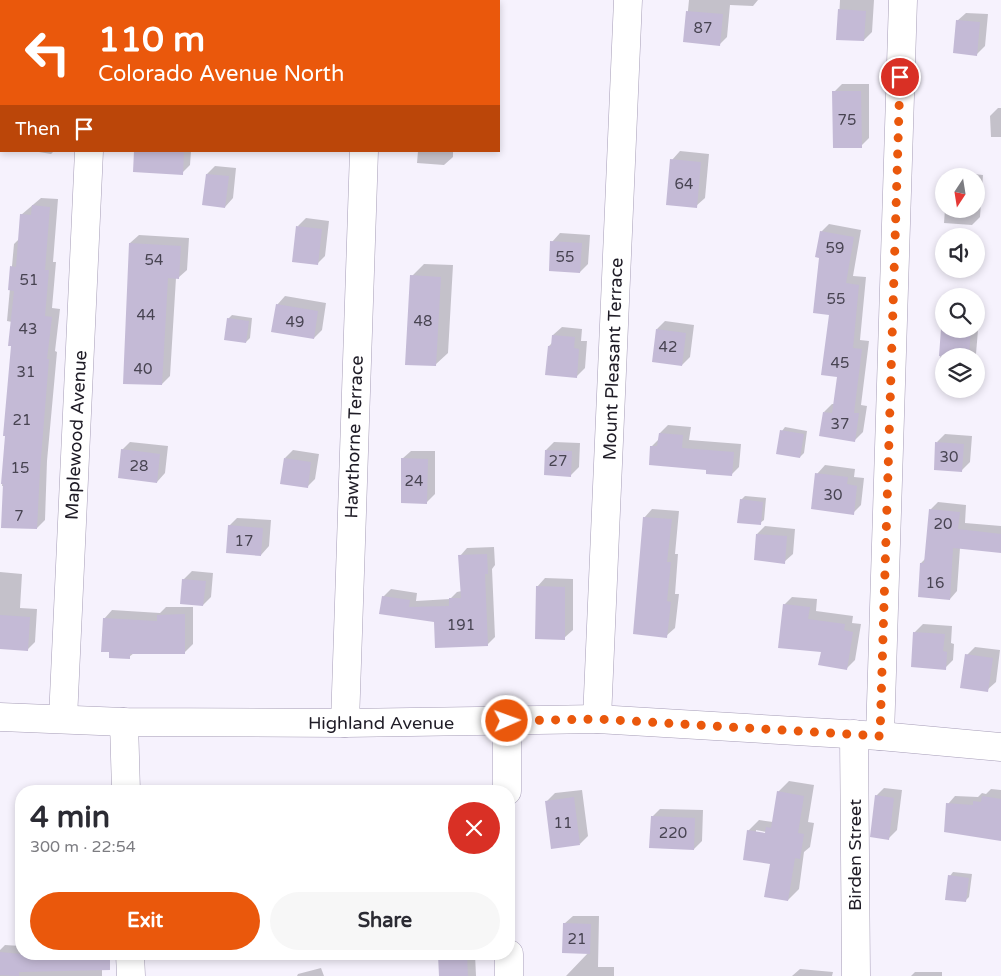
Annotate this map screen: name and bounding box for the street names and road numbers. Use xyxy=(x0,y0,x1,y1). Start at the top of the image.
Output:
street label: Mount Pleasant Terrace xyxy=(598,257,628,461)
street label: Maplewood Avenue xyxy=(61,350,91,520)
street label: Hawthorne Terrace xyxy=(340,355,368,519)
street label: Highland Avenue xyxy=(308,712,454,734)
street label: Birden Street xyxy=(844,799,866,911)

